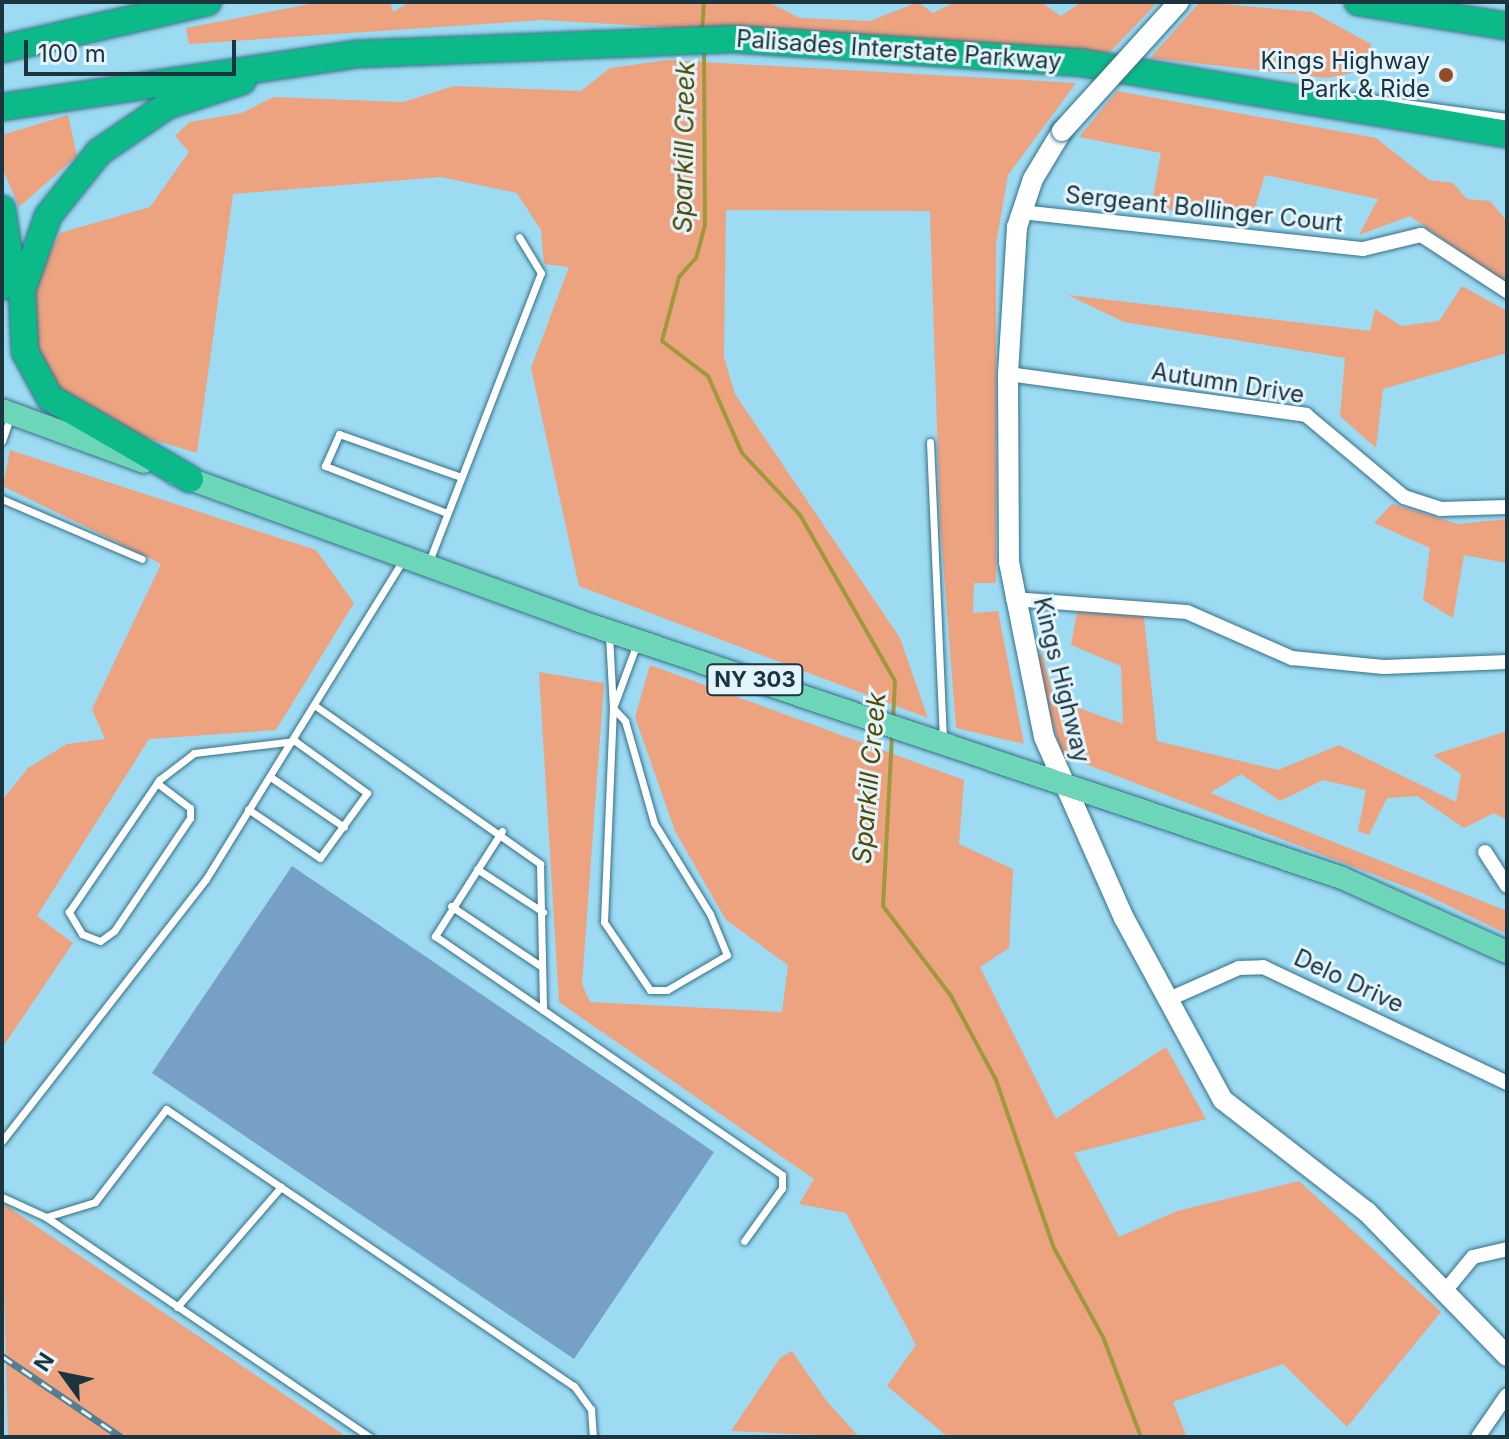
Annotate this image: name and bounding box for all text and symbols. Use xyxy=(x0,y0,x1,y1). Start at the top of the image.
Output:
scale bar xyxy=(28,24,240,74)
street label: Palisades Interstate Parkway xyxy=(735,24,1063,76)
text: 100 m xyxy=(38,39,106,68)
place label: Kings Highway Park & Ride xyxy=(1261,47,1430,103)
water label: Sparkill Creek xyxy=(667,61,701,233)
marker: Kings Highway Park & Ride xyxy=(1437,66,1455,84)
street label: Sergeant Bollinger Court xyxy=(1064,180,1344,238)
street label: Autumn Drive xyxy=(1150,357,1306,409)
street label: Kings Highway xyxy=(1028,594,1096,766)
road number: NY 303 xyxy=(705,662,805,698)
water label: Sparkill Creek xyxy=(846,691,892,865)
street label: Delo Drive xyxy=(1290,943,1408,1019)
north arrow xyxy=(24,1335,104,1415)
text: N xyxy=(28,1348,59,1376)

